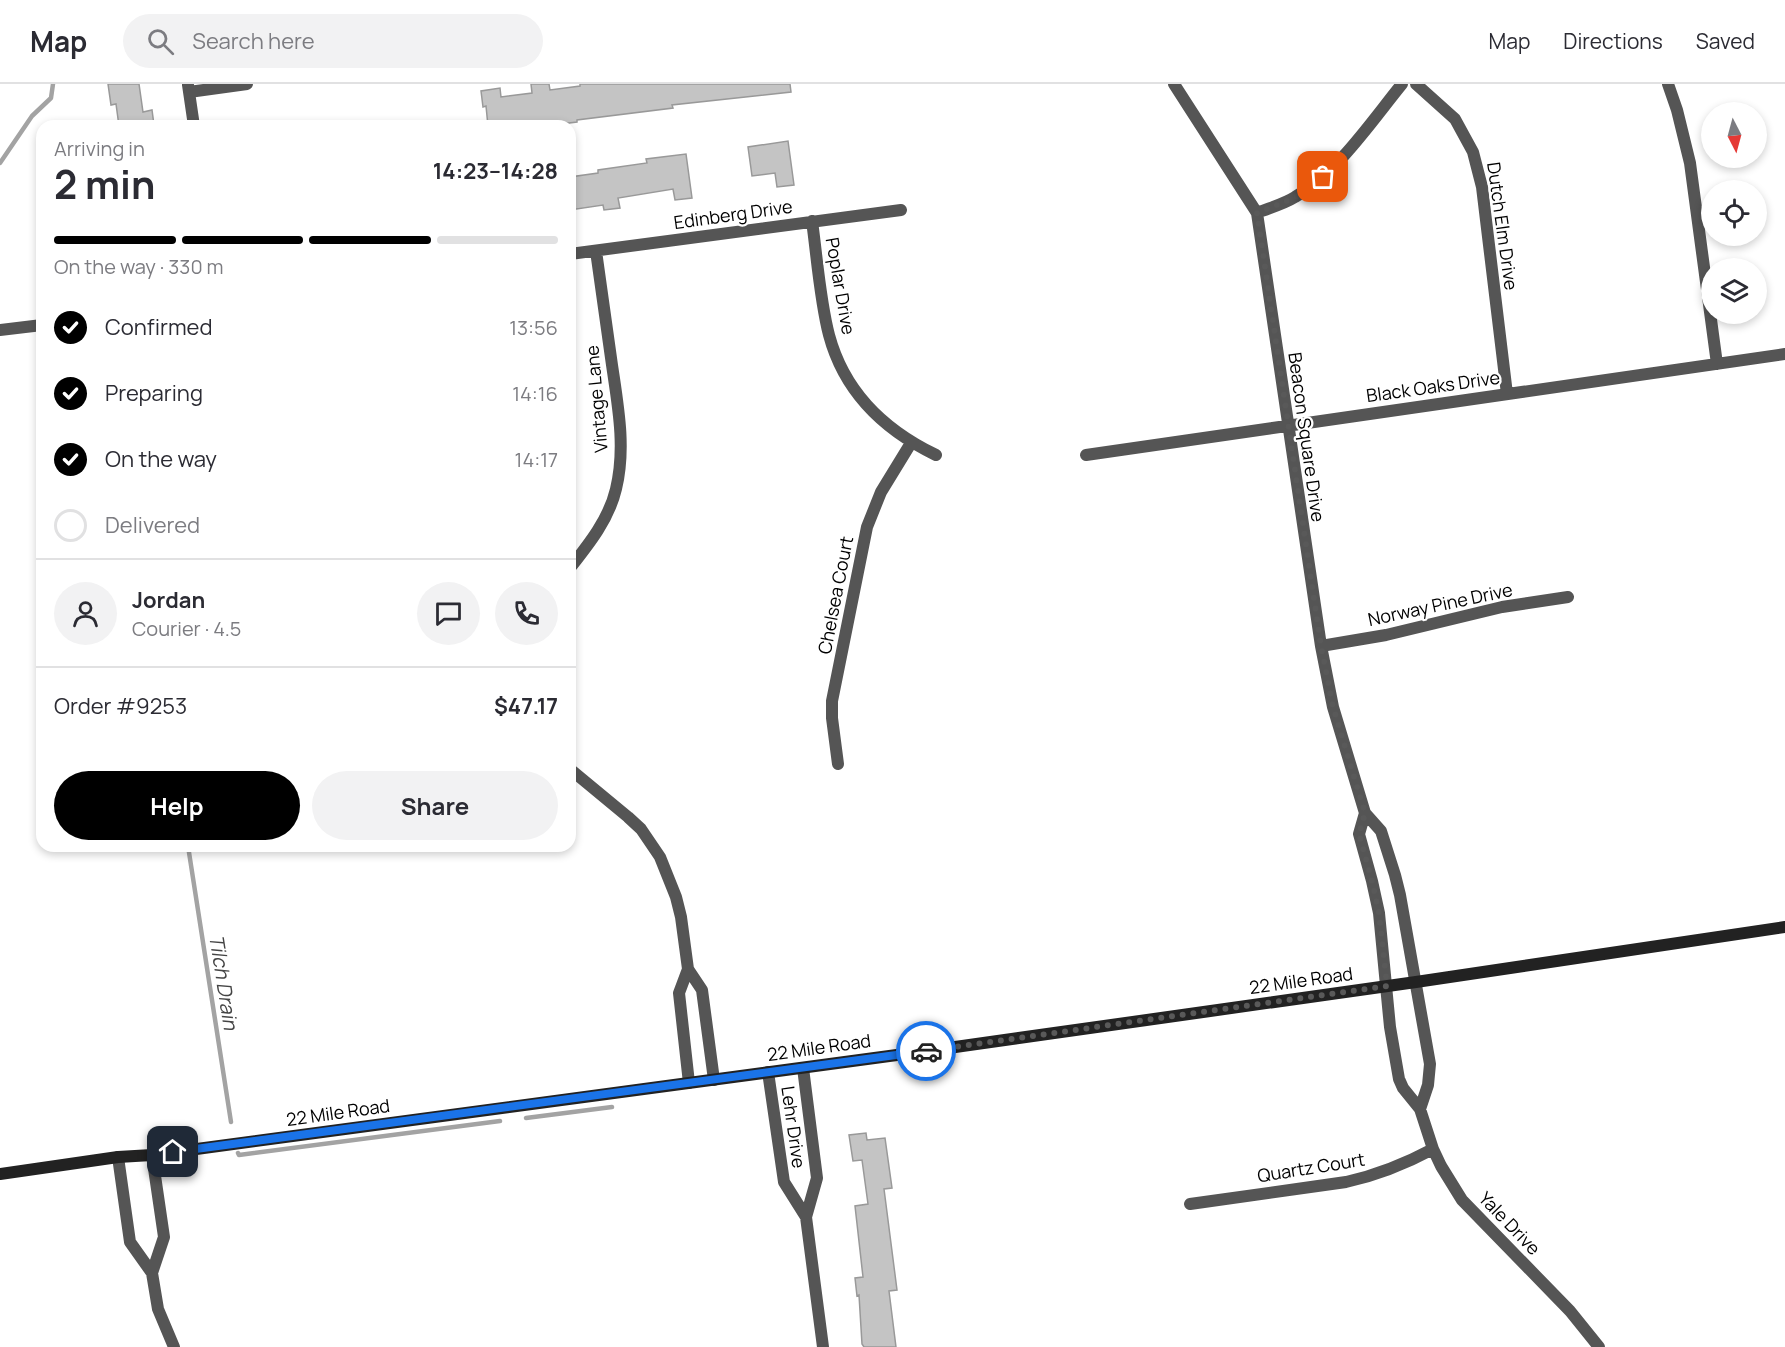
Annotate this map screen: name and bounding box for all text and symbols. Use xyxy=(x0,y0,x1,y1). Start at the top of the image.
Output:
search box xyxy=(123,14,543,68)
text: Map xyxy=(30,22,87,60)
icon: search xyxy=(144,25,177,58)
text: Search here xyxy=(192,26,315,56)
text: Map xyxy=(1489,27,1530,55)
text: Directions xyxy=(1563,27,1663,55)
text: Saved xyxy=(1696,27,1755,55)
north arrow xyxy=(1701,102,1767,168)
map controls xyxy=(1701,102,1767,324)
text: Arriving in xyxy=(54,135,145,162)
pin xyxy=(1297,151,1348,202)
text: 14:23–14:28 xyxy=(433,156,558,186)
text: 2 min xyxy=(54,157,155,211)
icon: bag xyxy=(1306,160,1339,193)
street label: Dutch Elm Drive xyxy=(1482,160,1524,292)
button: locate xyxy=(1701,180,1767,246)
street label: Edinberg Drive xyxy=(672,194,794,234)
street label: Poplar Drive xyxy=(821,235,861,337)
text: On the way · 330 m xyxy=(54,253,224,280)
button: layers xyxy=(1701,258,1767,324)
icon: check xyxy=(54,311,87,344)
text: Confirmed xyxy=(105,312,213,342)
text: 13:56 xyxy=(509,314,558,341)
street label: Vintage Lane xyxy=(579,344,613,454)
street label: Beacon Square Drive xyxy=(1283,351,1331,523)
street label: Black Oaks Drive xyxy=(1365,365,1501,407)
icon: check xyxy=(54,377,87,410)
text: Preparing xyxy=(105,378,203,408)
text: 14:16 xyxy=(512,380,558,407)
icon: check xyxy=(54,443,87,476)
text: On the way xyxy=(105,444,217,474)
text: 14:17 xyxy=(515,446,558,473)
text: Delivered xyxy=(105,510,200,540)
street label: Chelsea Court xyxy=(812,534,858,656)
street label: Norway Pine Drive xyxy=(1366,577,1514,631)
button: person xyxy=(54,582,117,645)
button: chat xyxy=(417,582,480,645)
button: phone xyxy=(495,582,558,645)
text: Jordan xyxy=(132,585,205,615)
text: Courier · 4.5 xyxy=(132,615,241,642)
text: Order #9253 xyxy=(54,691,187,721)
text: $47.17 xyxy=(494,691,558,721)
button: Help xyxy=(54,771,300,840)
button: Share xyxy=(312,771,558,840)
water label: Tilch Drain xyxy=(203,932,245,1033)
street label: 22 Mile Road xyxy=(1248,961,1354,999)
courier xyxy=(896,1021,956,1081)
street label: 22 Mile Road xyxy=(766,1028,872,1066)
icon: car xyxy=(910,1035,943,1068)
street label: Lehr Drive xyxy=(776,1084,812,1170)
street label: 22 Mile Road xyxy=(285,1093,391,1131)
pin xyxy=(147,1126,198,1177)
icon: home xyxy=(156,1135,189,1168)
street label: Quartz Court xyxy=(1256,1147,1366,1187)
street label: Yale Drive xyxy=(1474,1186,1546,1260)

